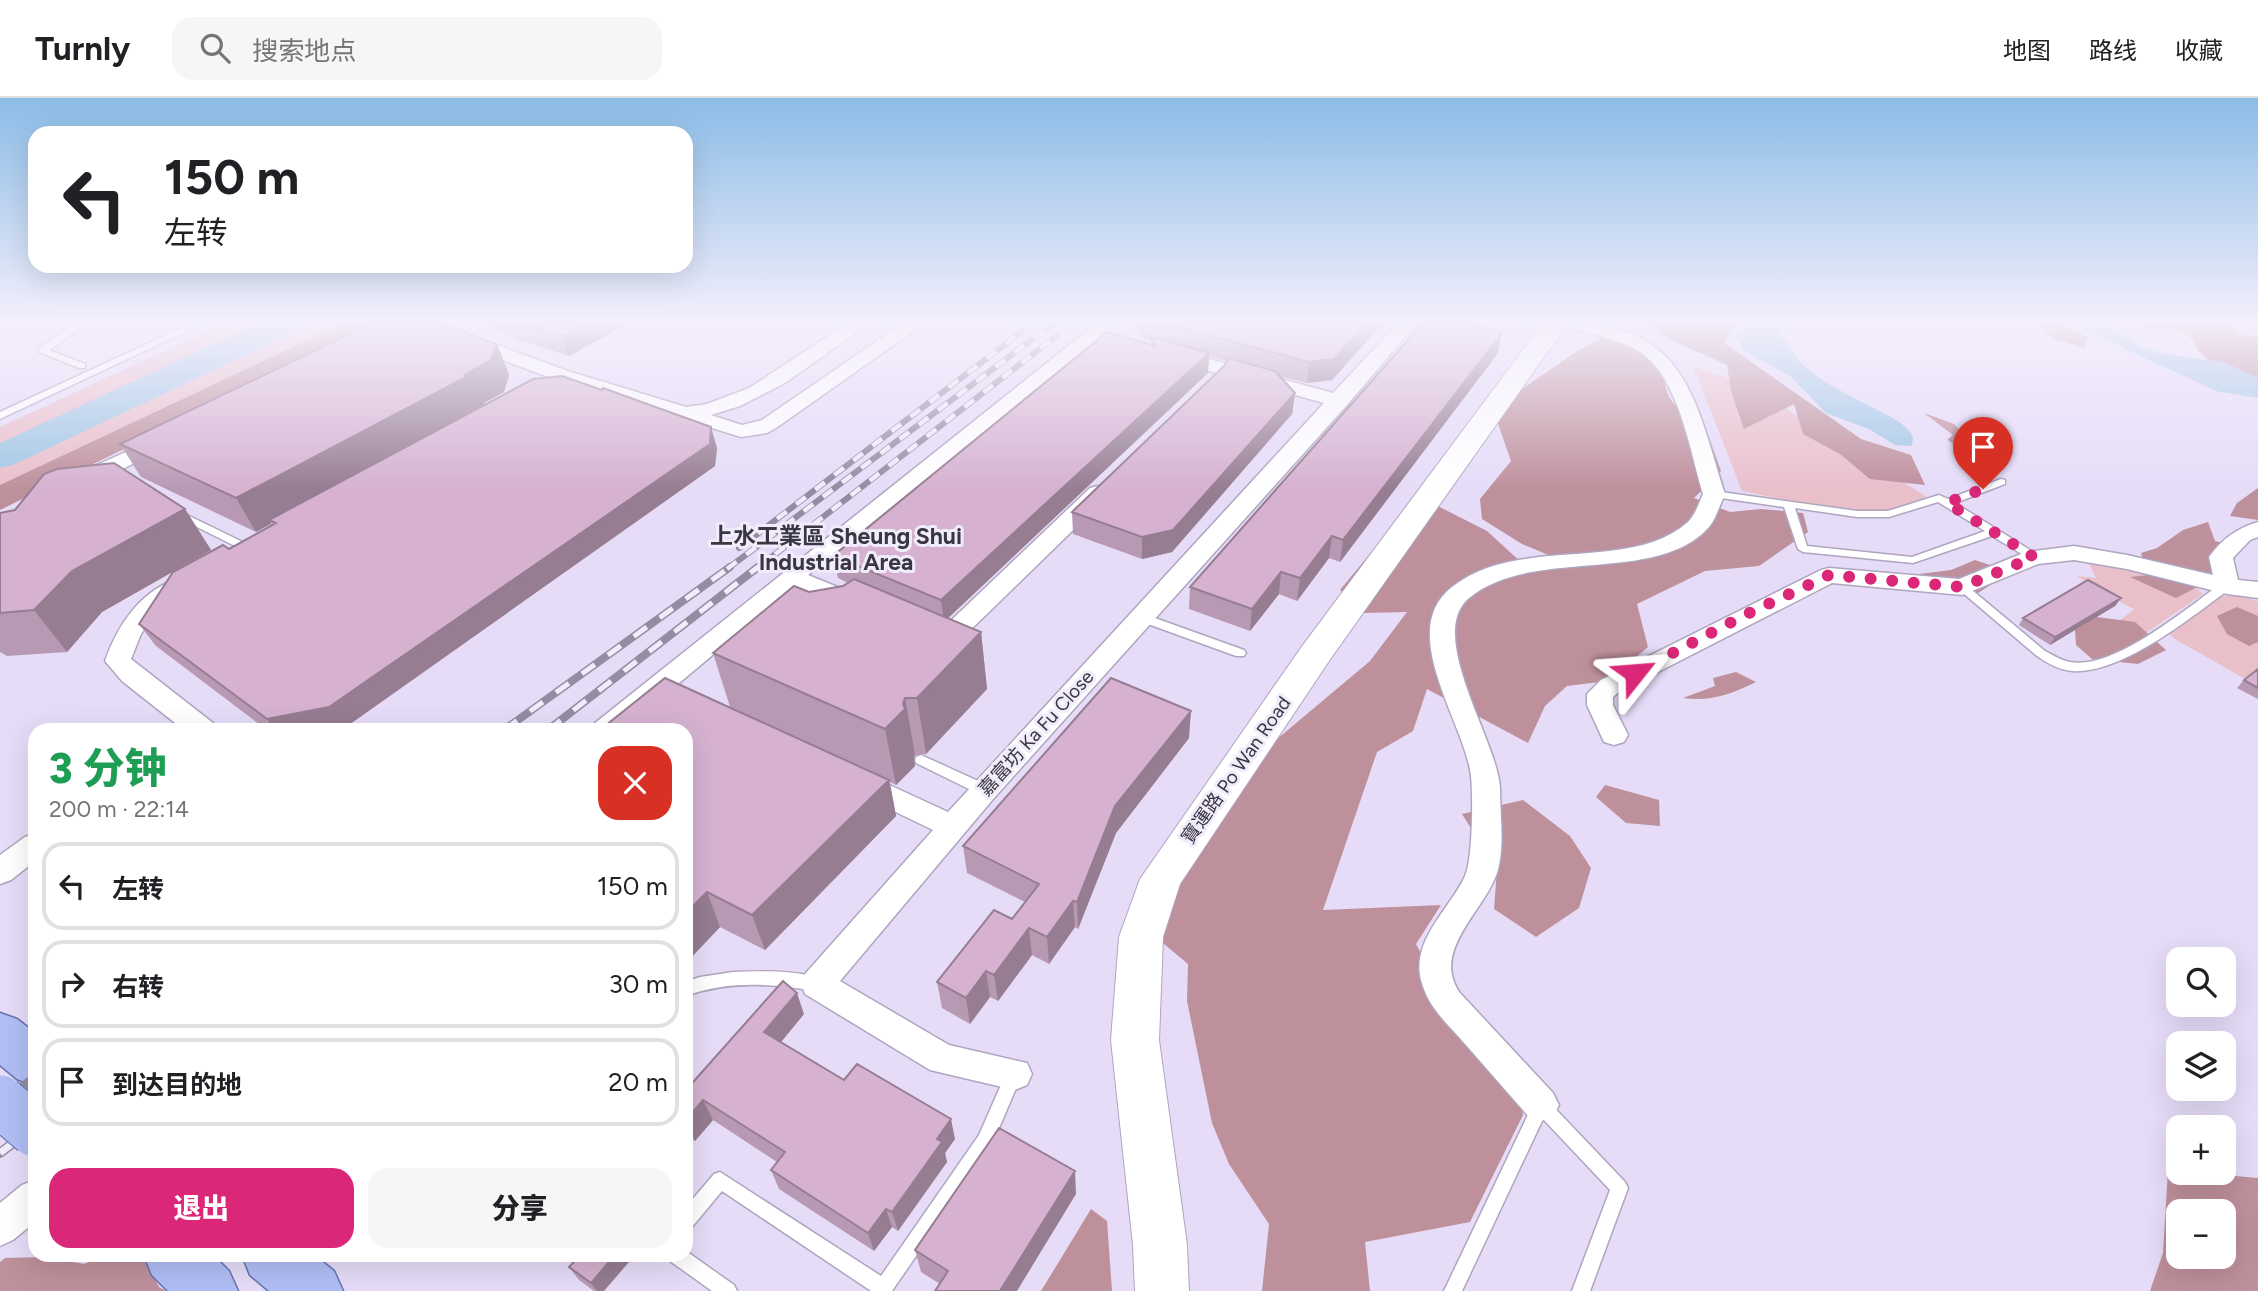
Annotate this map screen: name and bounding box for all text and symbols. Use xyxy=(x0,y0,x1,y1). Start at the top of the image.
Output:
search box xyxy=(172,17,662,80)
text: Turnly xyxy=(35,29,130,68)
icon: search xyxy=(196,29,234,67)
text: 搜索地点 xyxy=(252,35,356,67)
text: 地图 xyxy=(2003,36,2051,65)
text: 路线 xyxy=(2089,36,2137,65)
text: 收藏 xyxy=(2175,36,2223,65)
text: 150 m xyxy=(164,147,299,206)
icon: left xyxy=(49,154,140,245)
text: 左转 xyxy=(164,214,228,252)
pin xyxy=(1953,417,2013,489)
icon: arrive xyxy=(1964,428,2002,466)
district label: 上水工業區 Sheung Shui Industrial Area xyxy=(710,522,962,576)
position arrow xyxy=(1598,636,1672,710)
street label: 嘉富坊 Ka Fu Close xyxy=(974,665,1098,801)
street label: 寶運路 Po Wan Road xyxy=(1177,692,1295,848)
text: 3 分钟 xyxy=(49,743,166,794)
button: close xyxy=(598,746,672,820)
text: 200 m · 22:14 xyxy=(49,795,189,823)
icon: left xyxy=(53,867,91,905)
text: 150 m xyxy=(597,870,668,902)
text: 左转 xyxy=(112,873,164,905)
map controls xyxy=(2166,947,2236,1269)
button: search xyxy=(2166,947,2236,1017)
icon: right xyxy=(53,965,91,1003)
text: 30 m xyxy=(609,968,668,1000)
text: 右转 xyxy=(112,971,164,1003)
button: layers xyxy=(2166,1031,2236,1101)
icon: arrive xyxy=(53,1063,91,1101)
text: 20 m xyxy=(608,1066,668,1098)
text: 到达目的地 xyxy=(112,1069,242,1101)
button: + xyxy=(2166,1115,2236,1185)
button: 退出 xyxy=(49,1168,354,1248)
button: 分享 xyxy=(368,1168,672,1248)
button: − xyxy=(2166,1199,2236,1269)

